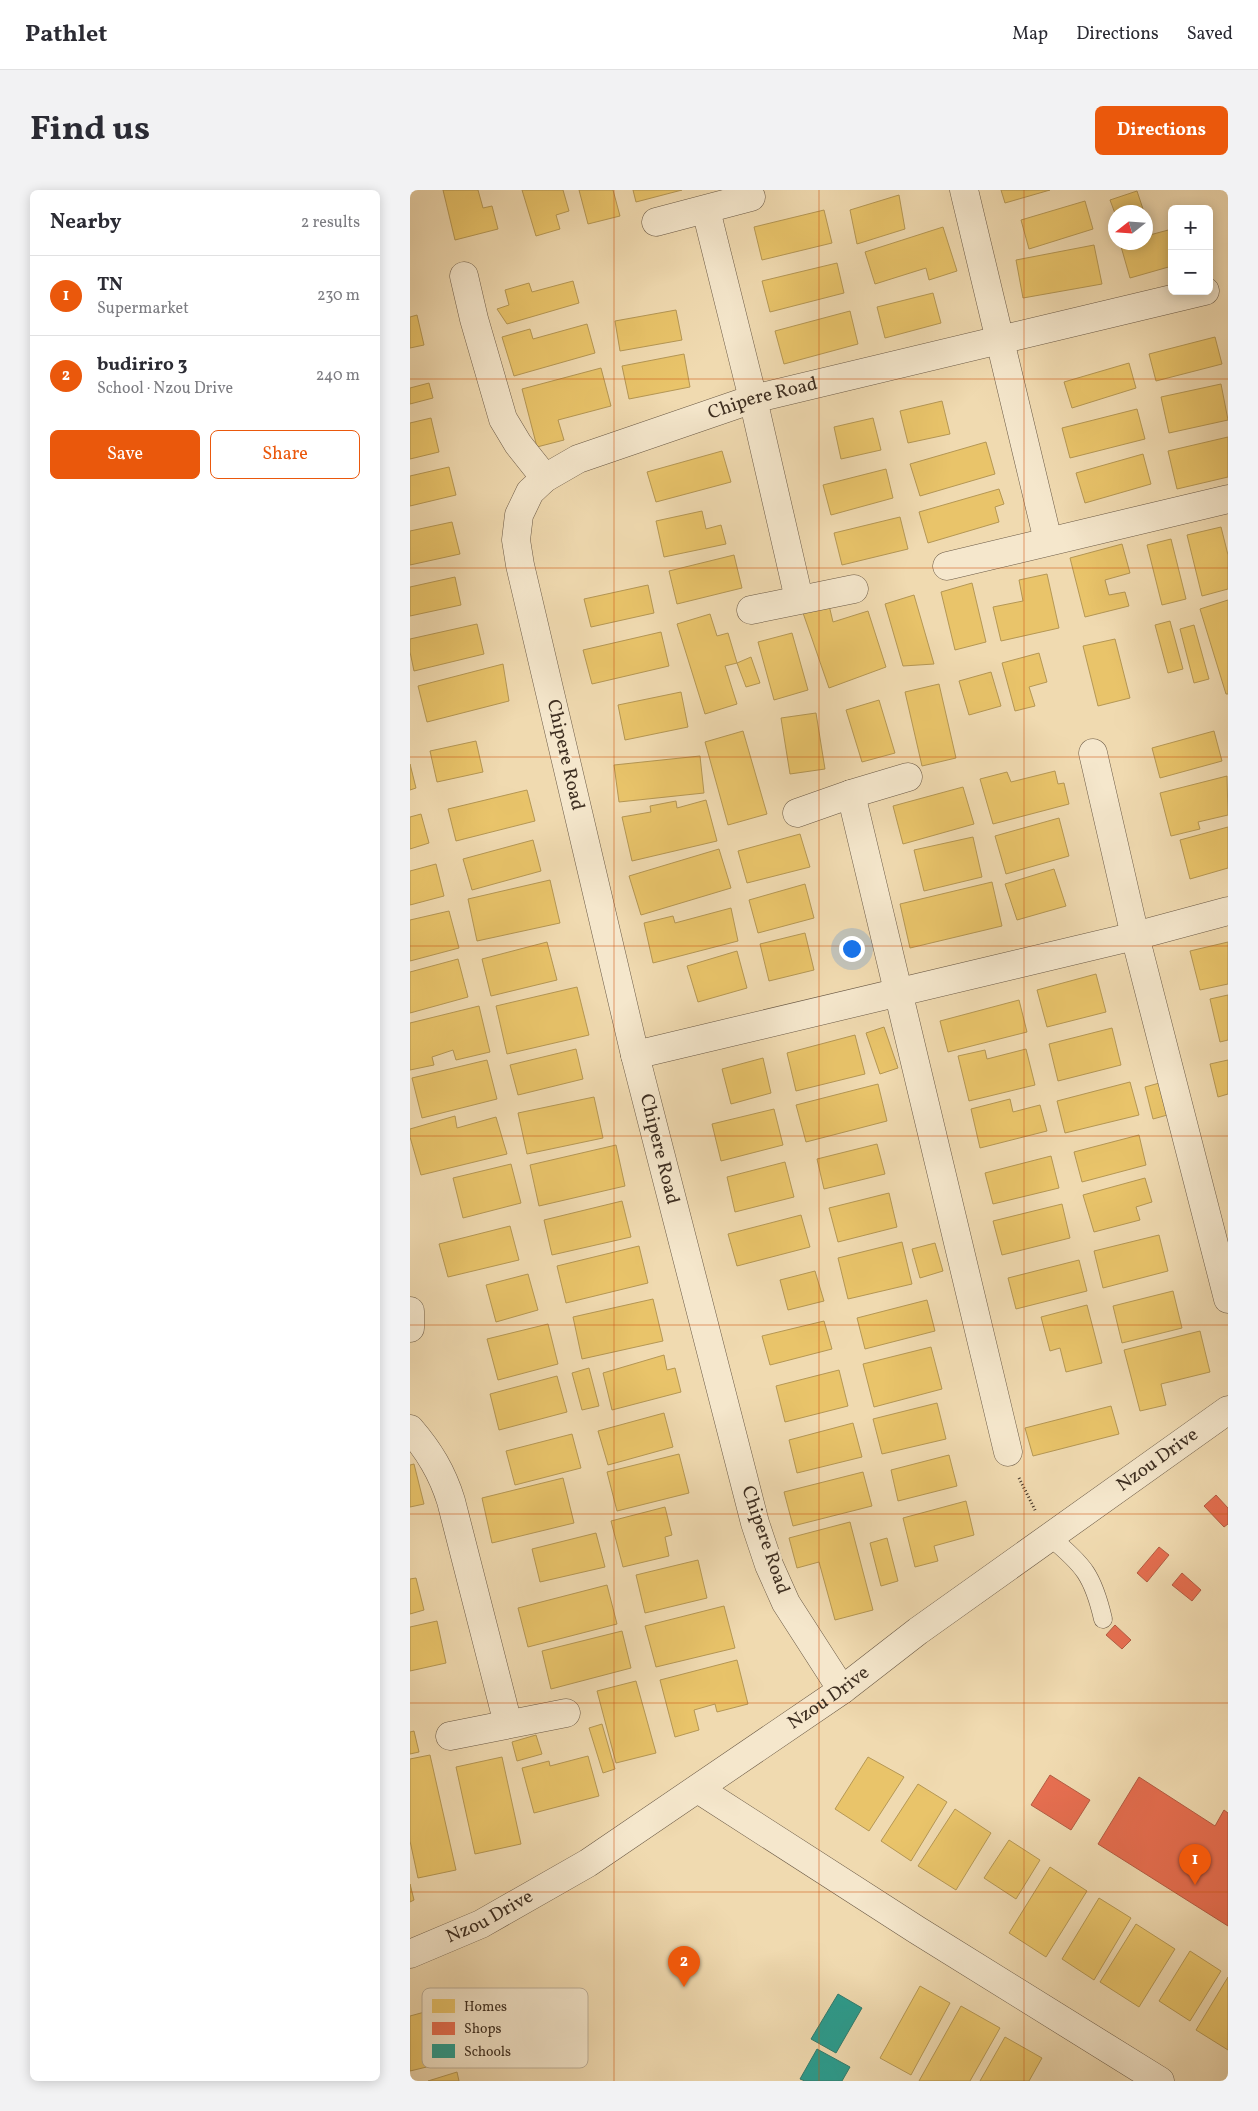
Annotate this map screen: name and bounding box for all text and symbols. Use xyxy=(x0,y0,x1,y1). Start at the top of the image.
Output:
text: Pathlet xyxy=(25,18,107,52)
text: Map xyxy=(1012,22,1048,47)
text: Directions xyxy=(1076,22,1159,47)
text: Saved xyxy=(1187,22,1233,47)
text: Find us xyxy=(30,106,150,154)
button: Directions xyxy=(1095,106,1228,155)
north arrow xyxy=(1108,205,1153,250)
map controls xyxy=(1168,205,1213,295)
button: + xyxy=(1168,205,1213,250)
text: Nearby xyxy=(50,208,121,237)
text: 2 results xyxy=(301,212,360,234)
button: − xyxy=(1168,250,1213,295)
text: TN xyxy=(97,272,123,298)
text: 1 xyxy=(63,285,69,307)
text: 230 m xyxy=(317,285,360,307)
text: Supermarket xyxy=(97,298,189,320)
text: budiriro 3 xyxy=(97,352,187,378)
text: 2 xyxy=(62,365,70,387)
text: 240 m xyxy=(316,365,360,387)
street label: Chipere Road xyxy=(704,371,820,427)
text: School · Nzou Drive xyxy=(97,378,233,400)
button: Save xyxy=(50,430,200,479)
button: Share xyxy=(210,430,360,479)
street label: Chipere Road xyxy=(540,697,590,813)
your location xyxy=(839,936,865,962)
street label: Chipere Road xyxy=(633,1091,685,1207)
street label: Nzou Drive xyxy=(1111,1422,1204,1498)
street label: Chipere Road xyxy=(734,1482,796,1598)
street label: Nzou Drive xyxy=(783,1660,875,1736)
pin: 1 xyxy=(1179,1844,1211,1885)
street label: Nzou Drive xyxy=(442,1884,538,1950)
pin: 2 xyxy=(668,1946,700,1987)
legend xyxy=(422,1988,588,2068)
text: Homes xyxy=(464,1998,507,2017)
text: Shops xyxy=(464,2020,502,2039)
text: Schools xyxy=(464,2043,511,2062)

